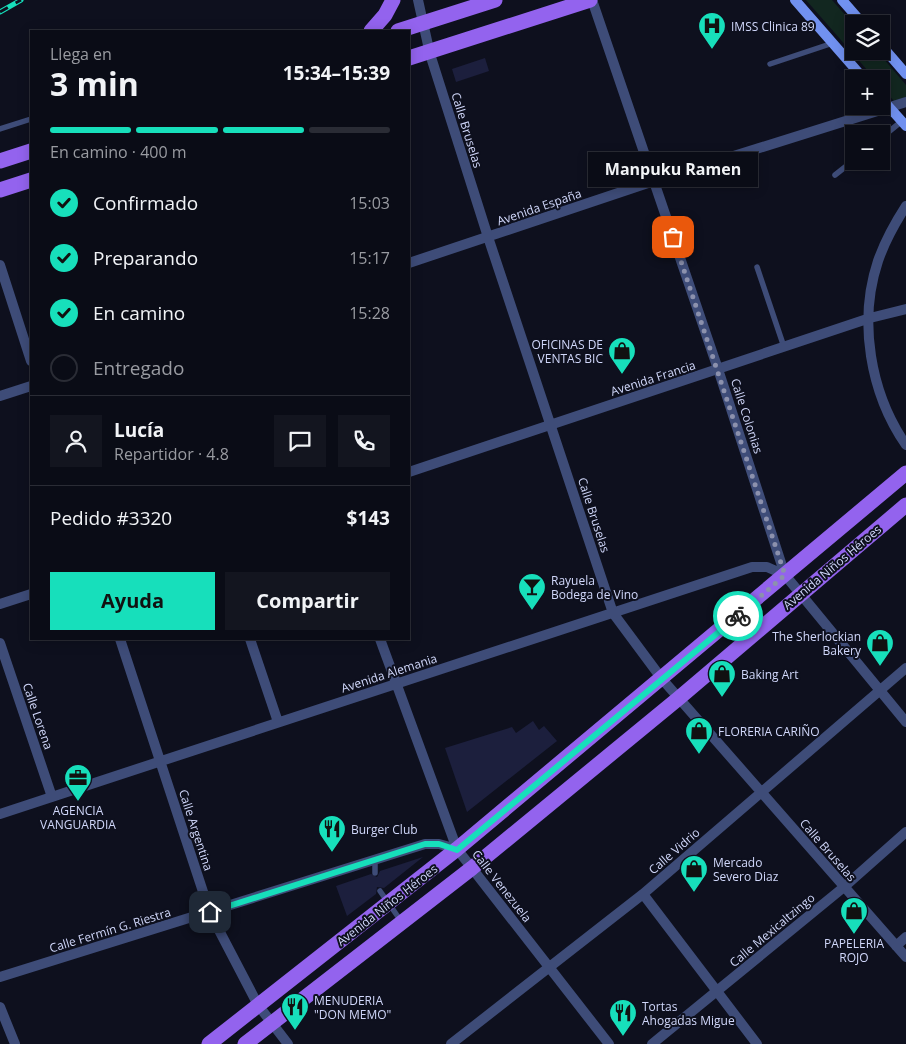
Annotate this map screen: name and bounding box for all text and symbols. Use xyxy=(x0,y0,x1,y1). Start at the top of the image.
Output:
hospital icon: IMSS Clinica 89 xyxy=(697,11,727,50)
map controls xyxy=(845,15,890,170)
button: layers xyxy=(845,15,890,60)
place label: IMSS Clinica 89 xyxy=(731,18,815,35)
text: Llega en xyxy=(50,43,112,65)
text: 15:34–15:39 xyxy=(283,60,390,86)
text: 3 min xyxy=(50,62,139,105)
button: + xyxy=(845,70,890,115)
street label: Calle Bruselas xyxy=(447,90,487,170)
button: − xyxy=(845,125,890,170)
text: En camino · 400 m xyxy=(50,141,187,163)
callout: Manpuku Ramen xyxy=(588,152,758,187)
text: Manpuku Ramen xyxy=(605,158,741,180)
street label: Avenida España xyxy=(495,185,583,229)
icon: check xyxy=(50,189,78,217)
text: Confirmado xyxy=(93,190,198,216)
text: 15:03 xyxy=(349,192,390,214)
pin xyxy=(652,216,694,258)
icon: bag xyxy=(659,223,687,251)
icon: check xyxy=(50,244,78,272)
text: Preparando xyxy=(93,245,198,271)
text: 15:17 xyxy=(349,247,390,269)
icon: check xyxy=(50,299,78,327)
text: En camino xyxy=(93,300,185,326)
text: 15:28 xyxy=(349,302,390,324)
place label: OFICINAS DE VENTAS BIC xyxy=(532,336,603,367)
shop icon: OFICINAS DE VENTAS BIC xyxy=(607,336,637,375)
text: Entregado xyxy=(93,355,184,381)
street label: Avenida Francia xyxy=(608,356,698,400)
street label: Calle Colonias xyxy=(727,376,767,456)
button: person xyxy=(50,415,102,467)
button: chat xyxy=(274,415,326,467)
button: phone xyxy=(338,415,390,467)
text: Lucía xyxy=(114,417,164,443)
text: Repartidor · 4.8 xyxy=(114,443,229,465)
street label: Calle Bruselas xyxy=(574,475,614,555)
text: Pedido #3320 xyxy=(50,505,172,531)
text: $143 xyxy=(347,505,390,531)
street label: Avenida Niños Héroes xyxy=(779,521,885,613)
button: Ayuda xyxy=(50,572,215,630)
button: Compartir xyxy=(225,572,390,630)
bar icon: Rayuela Bodega de Vino xyxy=(517,572,547,611)
place label: Rayuela Bodega de Vino xyxy=(551,572,638,603)
courier xyxy=(713,591,763,641)
icon: bike xyxy=(724,602,752,630)
place label: The Sherlockian Bakery xyxy=(772,628,862,659)
shop icon: The Sherlockian Bakery xyxy=(865,628,895,667)
street label: Avenida Alemania xyxy=(339,649,439,697)
shop icon: Baking Art xyxy=(707,659,737,698)
place label: Baking Art xyxy=(741,666,799,683)
street label: Calle Lorena xyxy=(19,680,57,752)
shop icon: FLORERIA CARIÑO xyxy=(684,716,714,755)
place label: FLORERIA CARIÑO xyxy=(718,723,820,740)
office icon: AGENCIA VANGUARDIA xyxy=(63,763,93,802)
street label: Calle Argentina xyxy=(175,787,217,873)
place label: AGENCIA VANGUARDIA xyxy=(40,802,116,833)
restaurant icon: Burger Club xyxy=(317,814,347,853)
street label: Calle Bruselas xyxy=(796,815,860,885)
place label: Burger Club xyxy=(351,821,418,838)
street label: Calle Vidrio xyxy=(645,824,703,878)
street label: Calle Venezuela xyxy=(468,846,536,926)
shop icon: Mercado Severo Diaz xyxy=(679,854,709,893)
place label: Mercado Severo Diaz xyxy=(713,854,779,885)
street label: Avenida Niños Héroes xyxy=(333,860,441,950)
street label: Calle Mexicaltzingo xyxy=(726,889,818,971)
pin xyxy=(189,891,231,933)
shop icon: PAPELERIA ROJO xyxy=(839,896,869,935)
icon: home xyxy=(196,898,224,926)
street label: Calle Fermín G. Riestra xyxy=(47,903,173,957)
place label: PAPELERIA ROJO xyxy=(824,935,884,966)
restaurant icon: MENUDERIA "DON MEMO" xyxy=(280,992,310,1031)
place label: MENUDERIA "DON MEMO" xyxy=(314,992,391,1023)
restaurant icon: Tortas Ahogadas Migue xyxy=(608,998,638,1037)
place label: Tortas Ahogadas Migue xyxy=(642,998,735,1029)

